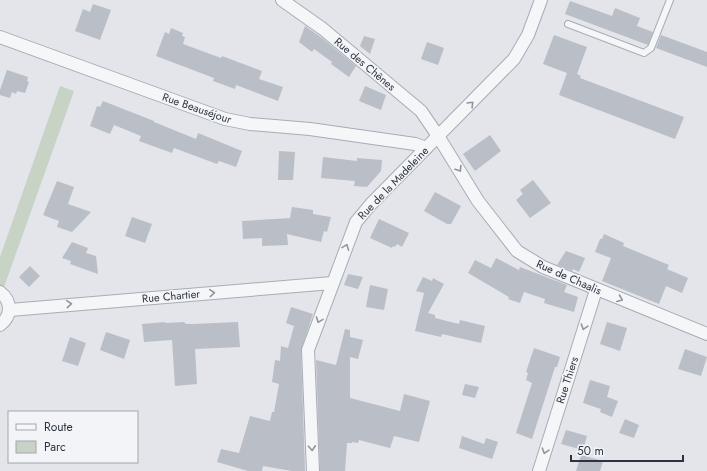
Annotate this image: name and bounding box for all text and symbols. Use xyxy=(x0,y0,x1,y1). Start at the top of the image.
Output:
street label: Rue des Chênes xyxy=(331,34,399,95)
street label: Rue Beauséjour xyxy=(160,89,234,127)
one-way arrow xyxy=(466,101,474,109)
street label: Rue de la Madeleine xyxy=(354,143,432,223)
one-way arrow xyxy=(454,165,462,172)
one-way arrow xyxy=(342,243,350,250)
street label: Rue de Chaalis xyxy=(534,255,605,299)
street label: Rue Chartier xyxy=(141,285,201,307)
one-way arrow xyxy=(209,288,215,297)
one-way arrow xyxy=(616,295,623,303)
one-way arrow xyxy=(66,300,72,309)
one-way arrow xyxy=(315,316,323,323)
one-way arrow xyxy=(580,323,589,330)
street label: Rue Thiers xyxy=(552,354,582,406)
legend xyxy=(8,411,138,463)
text: Route xyxy=(44,418,73,436)
scale bar xyxy=(571,437,683,463)
text: Parc xyxy=(44,438,66,456)
text: 50 m xyxy=(577,442,604,460)
one-way arrow xyxy=(308,445,317,451)
one-way arrow xyxy=(541,447,550,454)

